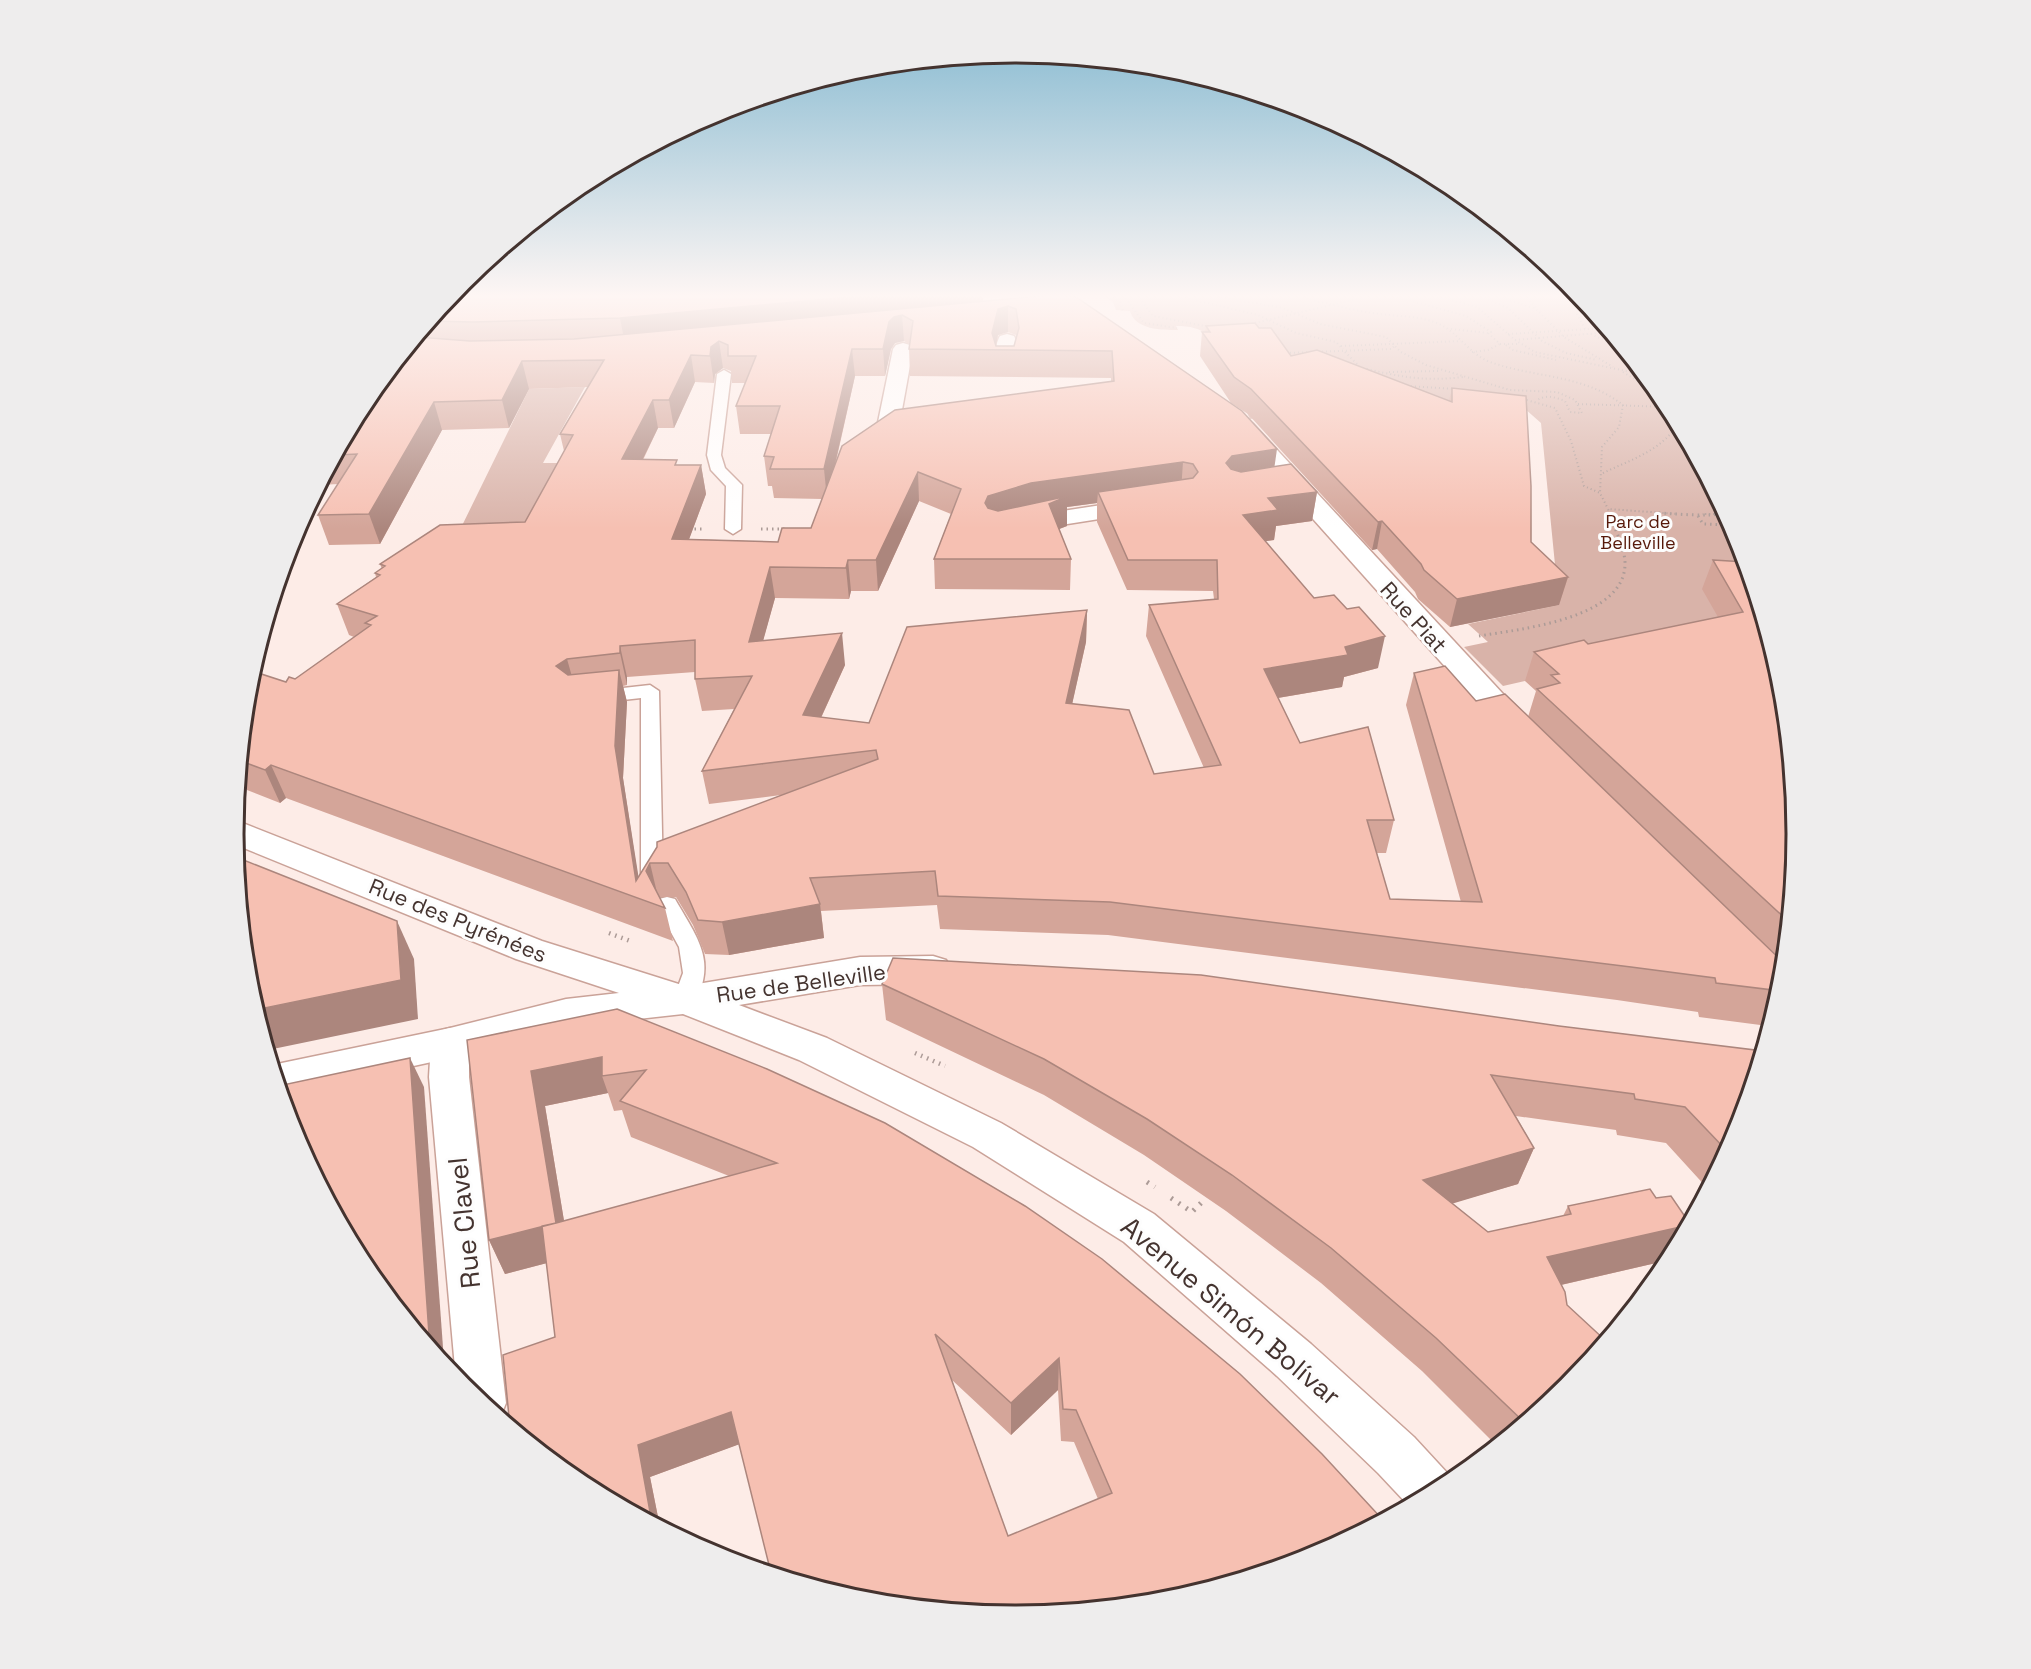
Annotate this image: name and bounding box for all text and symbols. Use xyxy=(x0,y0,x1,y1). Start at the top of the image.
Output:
park label: Parc de Belleville xyxy=(1600,510,1676,554)
street label: Rue Piat xyxy=(1375,575,1453,659)
street label: Rue des Pyrénées xyxy=(365,872,551,968)
street label: Rue de Belleville xyxy=(714,957,888,1009)
street label: Rue Clavel xyxy=(440,1156,488,1290)
street label: Avenue Simón Bolívar xyxy=(1114,1209,1348,1413)

